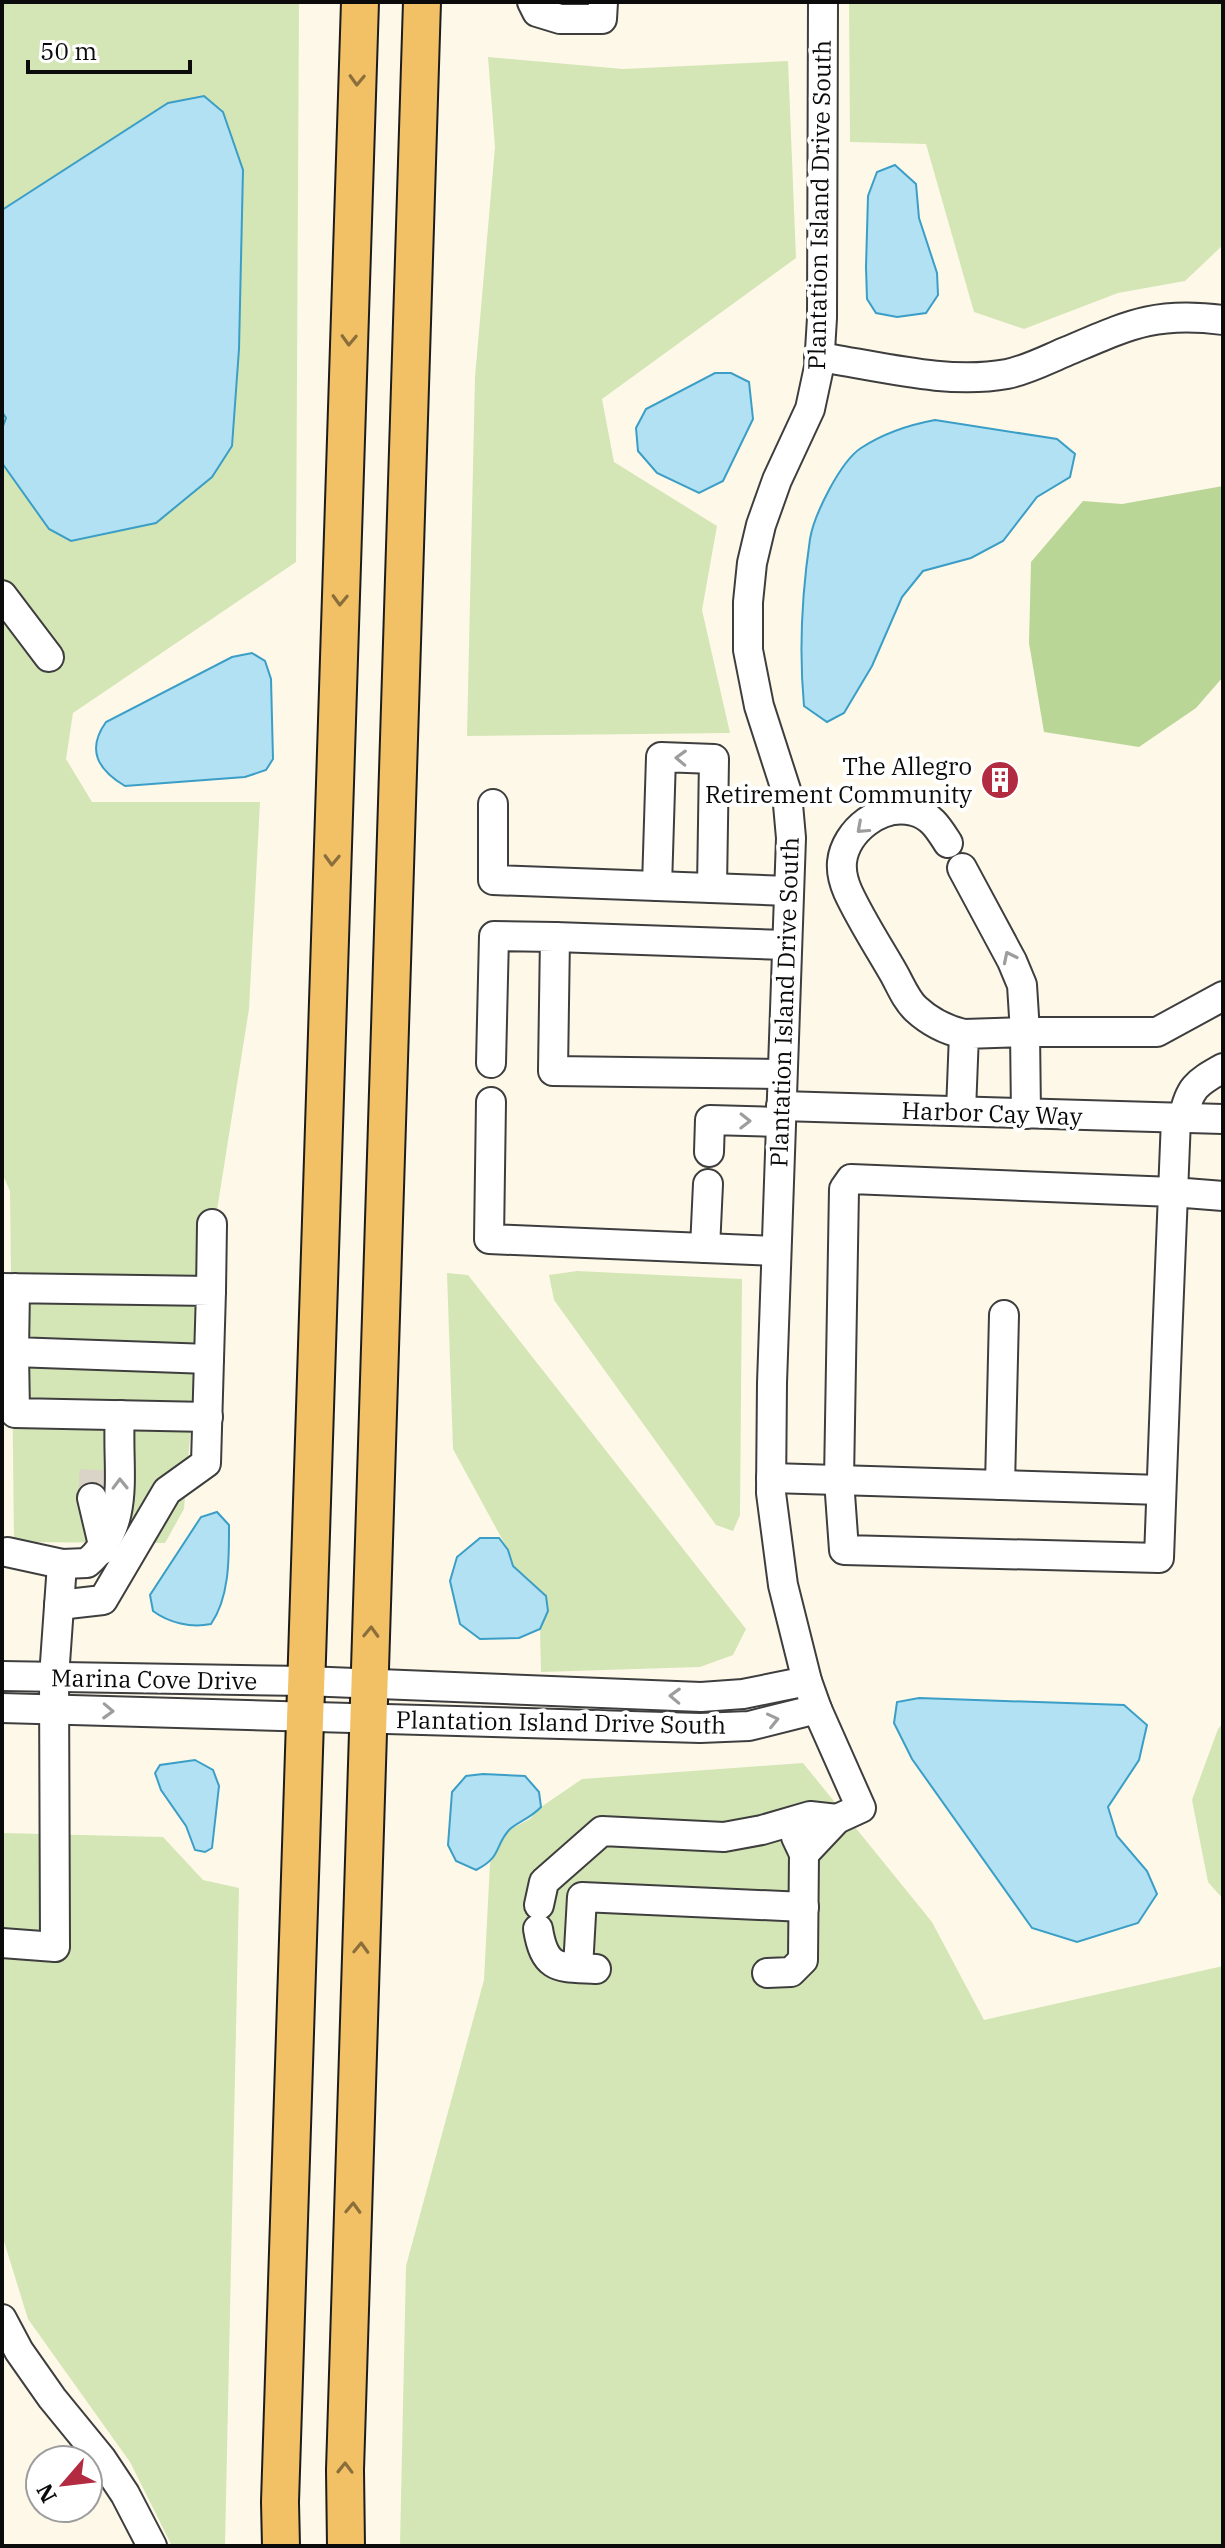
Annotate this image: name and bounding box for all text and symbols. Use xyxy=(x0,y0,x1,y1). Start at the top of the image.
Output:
scale bar xyxy=(28,24,190,74)
text: 50 m xyxy=(40,35,97,67)
street label: Plantation Island Drive South xyxy=(800,40,838,370)
one-way arrow xyxy=(349,74,366,87)
one-way arrow xyxy=(340,334,357,347)
one-way arrow xyxy=(332,594,349,607)
one-way arrow xyxy=(674,749,687,767)
place label: The Allegro Retirement Community xyxy=(705,750,972,810)
building icon: The Allegro Retirement Community xyxy=(979,759,1021,801)
one-way arrow xyxy=(857,819,871,833)
street label: Plantation Island Drive South xyxy=(762,836,806,1168)
one-way arrow xyxy=(323,854,340,867)
one-way arrow xyxy=(1004,950,1019,965)
street label: Harbor Cay Way xyxy=(901,1094,1083,1132)
one-way arrow xyxy=(739,1112,752,1130)
one-way arrow xyxy=(111,1477,128,1490)
one-way arrow xyxy=(362,1625,380,1638)
street label: Marina Cove Drive xyxy=(51,1661,257,1697)
one-way arrow xyxy=(668,1688,681,1705)
one-way arrow xyxy=(102,1702,115,1719)
street label: Plantation Island Drive South xyxy=(396,1703,726,1741)
one-way arrow xyxy=(766,1712,779,1729)
one-way arrow xyxy=(352,1941,370,1954)
one-way arrow xyxy=(344,2201,361,2214)
north arrow xyxy=(24,2444,104,2524)
one-way arrow xyxy=(336,2461,354,2474)
text: N xyxy=(29,2479,63,2508)

